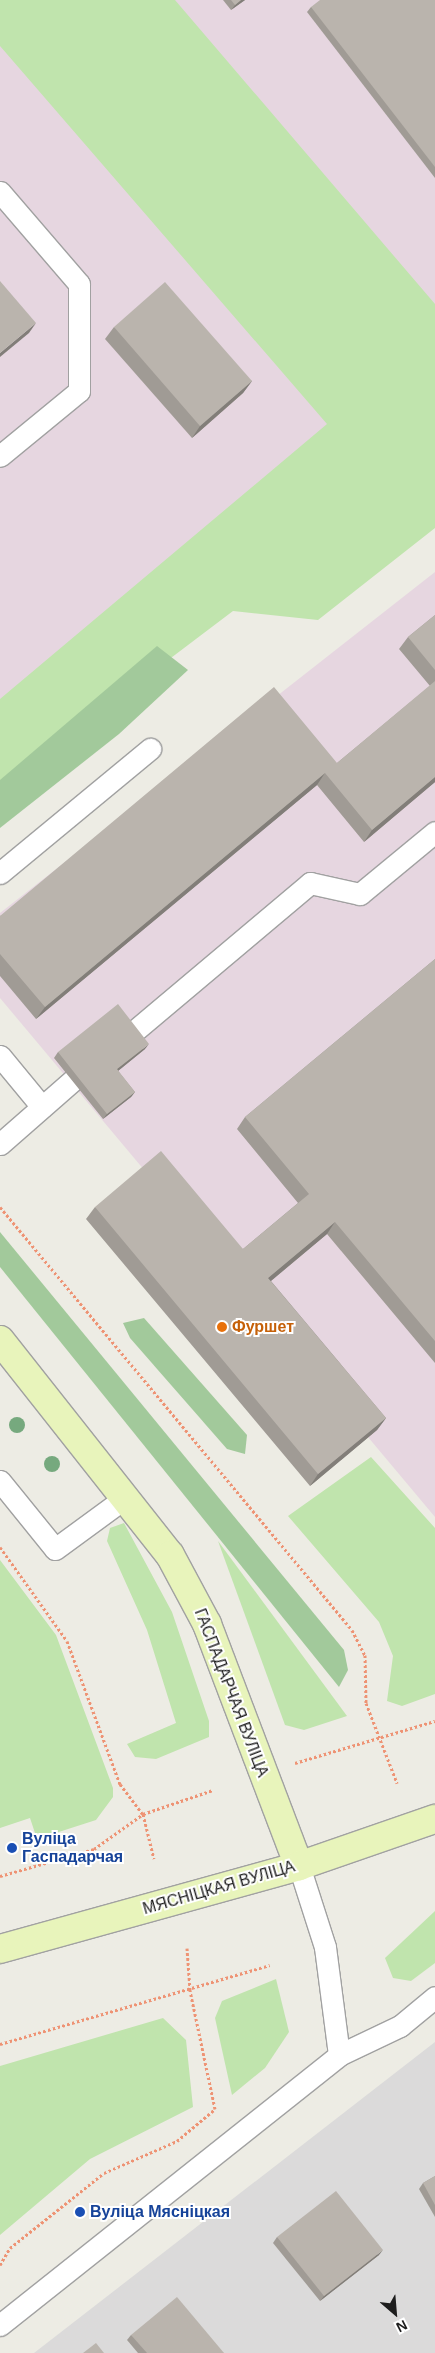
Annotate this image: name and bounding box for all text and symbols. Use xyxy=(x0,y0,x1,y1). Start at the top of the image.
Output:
place label: Фуршет xyxy=(232,1317,294,1337)
marker: Фуршет xyxy=(216,1321,228,1333)
street label: ГАСПАДАРЧАЯ ВУЛІЦА xyxy=(190,1606,272,1780)
place label: Вуліца Гаспадарчая xyxy=(22,1829,123,1867)
marker: Вуліца Гаспадарчая xyxy=(6,1842,18,1854)
street label: МЯСНІЦКАЯ ВУЛІЦА xyxy=(141,1857,297,1919)
place label: Вуліца Мясніцкая xyxy=(90,2202,230,2222)
marker: Вуліца Мясніцкая xyxy=(74,2206,86,2218)
north arrow xyxy=(370,2288,420,2338)
text: N xyxy=(394,2317,410,2336)

